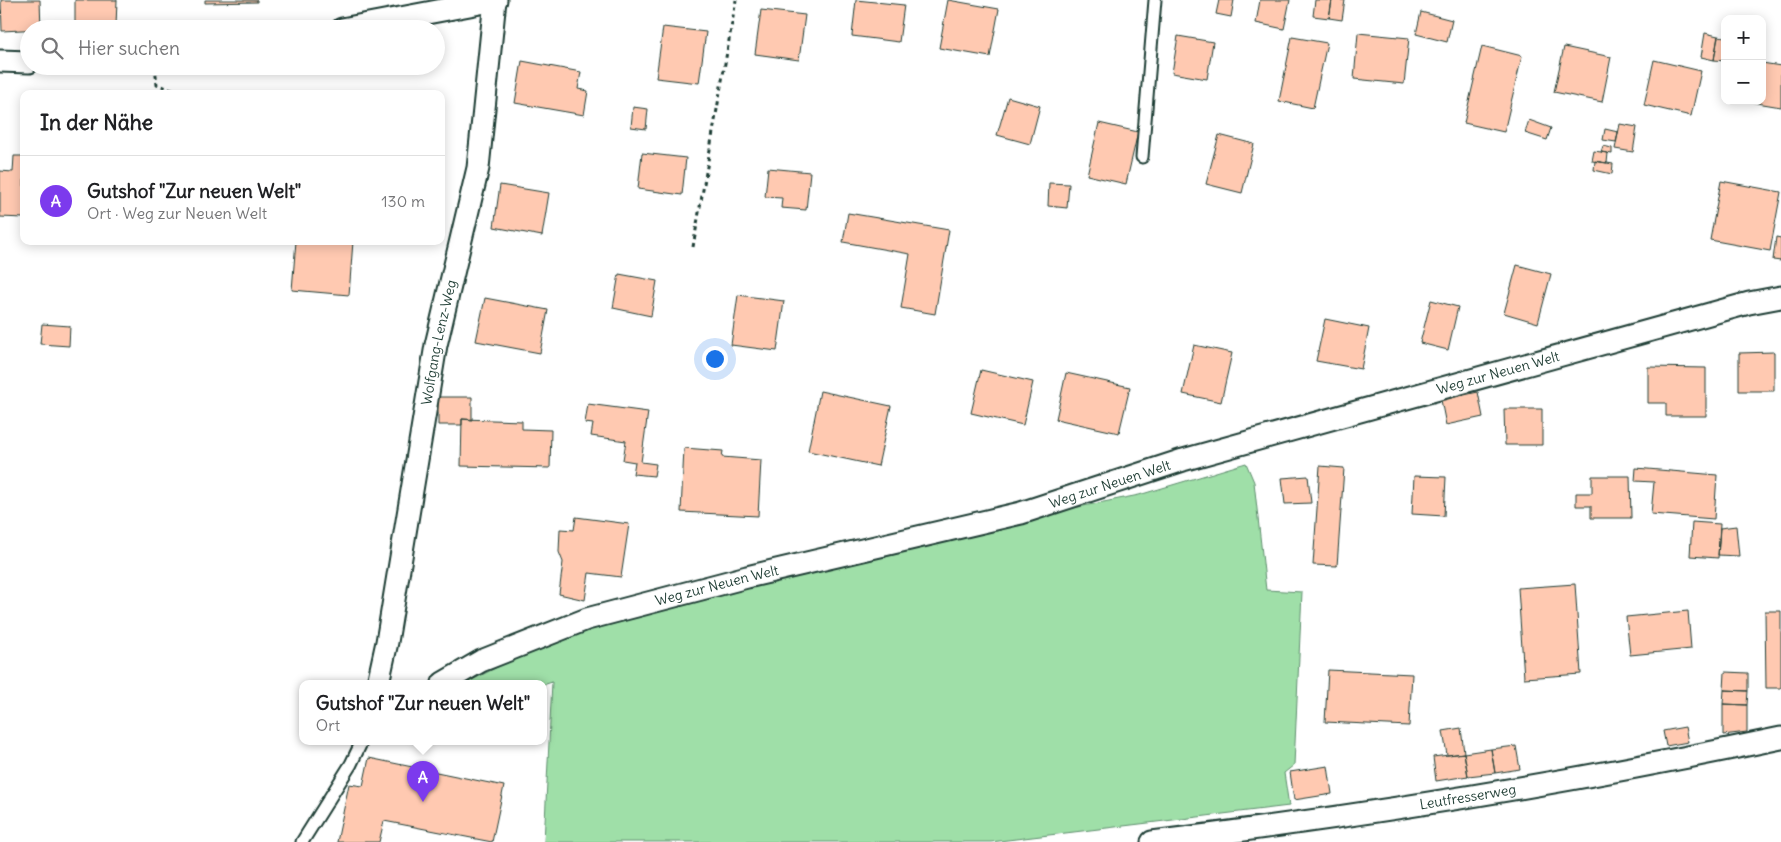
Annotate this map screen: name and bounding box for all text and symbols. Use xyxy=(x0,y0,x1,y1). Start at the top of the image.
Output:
map controls xyxy=(1721,15,1766,105)
button: + xyxy=(1721,15,1766,60)
search box xyxy=(20,20,445,75)
icon: search xyxy=(38,34,66,62)
text: Hier suchen xyxy=(78,36,180,60)
button: − xyxy=(1721,60,1766,105)
text: In der Nähe xyxy=(40,109,153,136)
text: Gutshof "Zur neuen Welt" xyxy=(87,179,301,203)
text: A xyxy=(51,191,61,211)
text: 130 m xyxy=(381,191,425,211)
text: Ort · Weg zur Neuen Welt xyxy=(87,203,267,223)
street label: Wolfgang-Lenz-Weg xyxy=(417,278,460,406)
your location xyxy=(702,346,728,372)
street label: Weg zur Neuen Welt xyxy=(1434,347,1562,398)
street label: Weg zur Neuen Welt xyxy=(1047,456,1173,512)
street label: Weg zur Neuen Welt xyxy=(653,561,780,610)
popup xyxy=(299,680,547,745)
text: Gutshof "Zur neuen Welt" xyxy=(316,691,530,715)
text: Ort xyxy=(316,715,340,735)
pin: A xyxy=(407,761,439,802)
street label: Leutfresserweg xyxy=(1418,780,1517,813)

